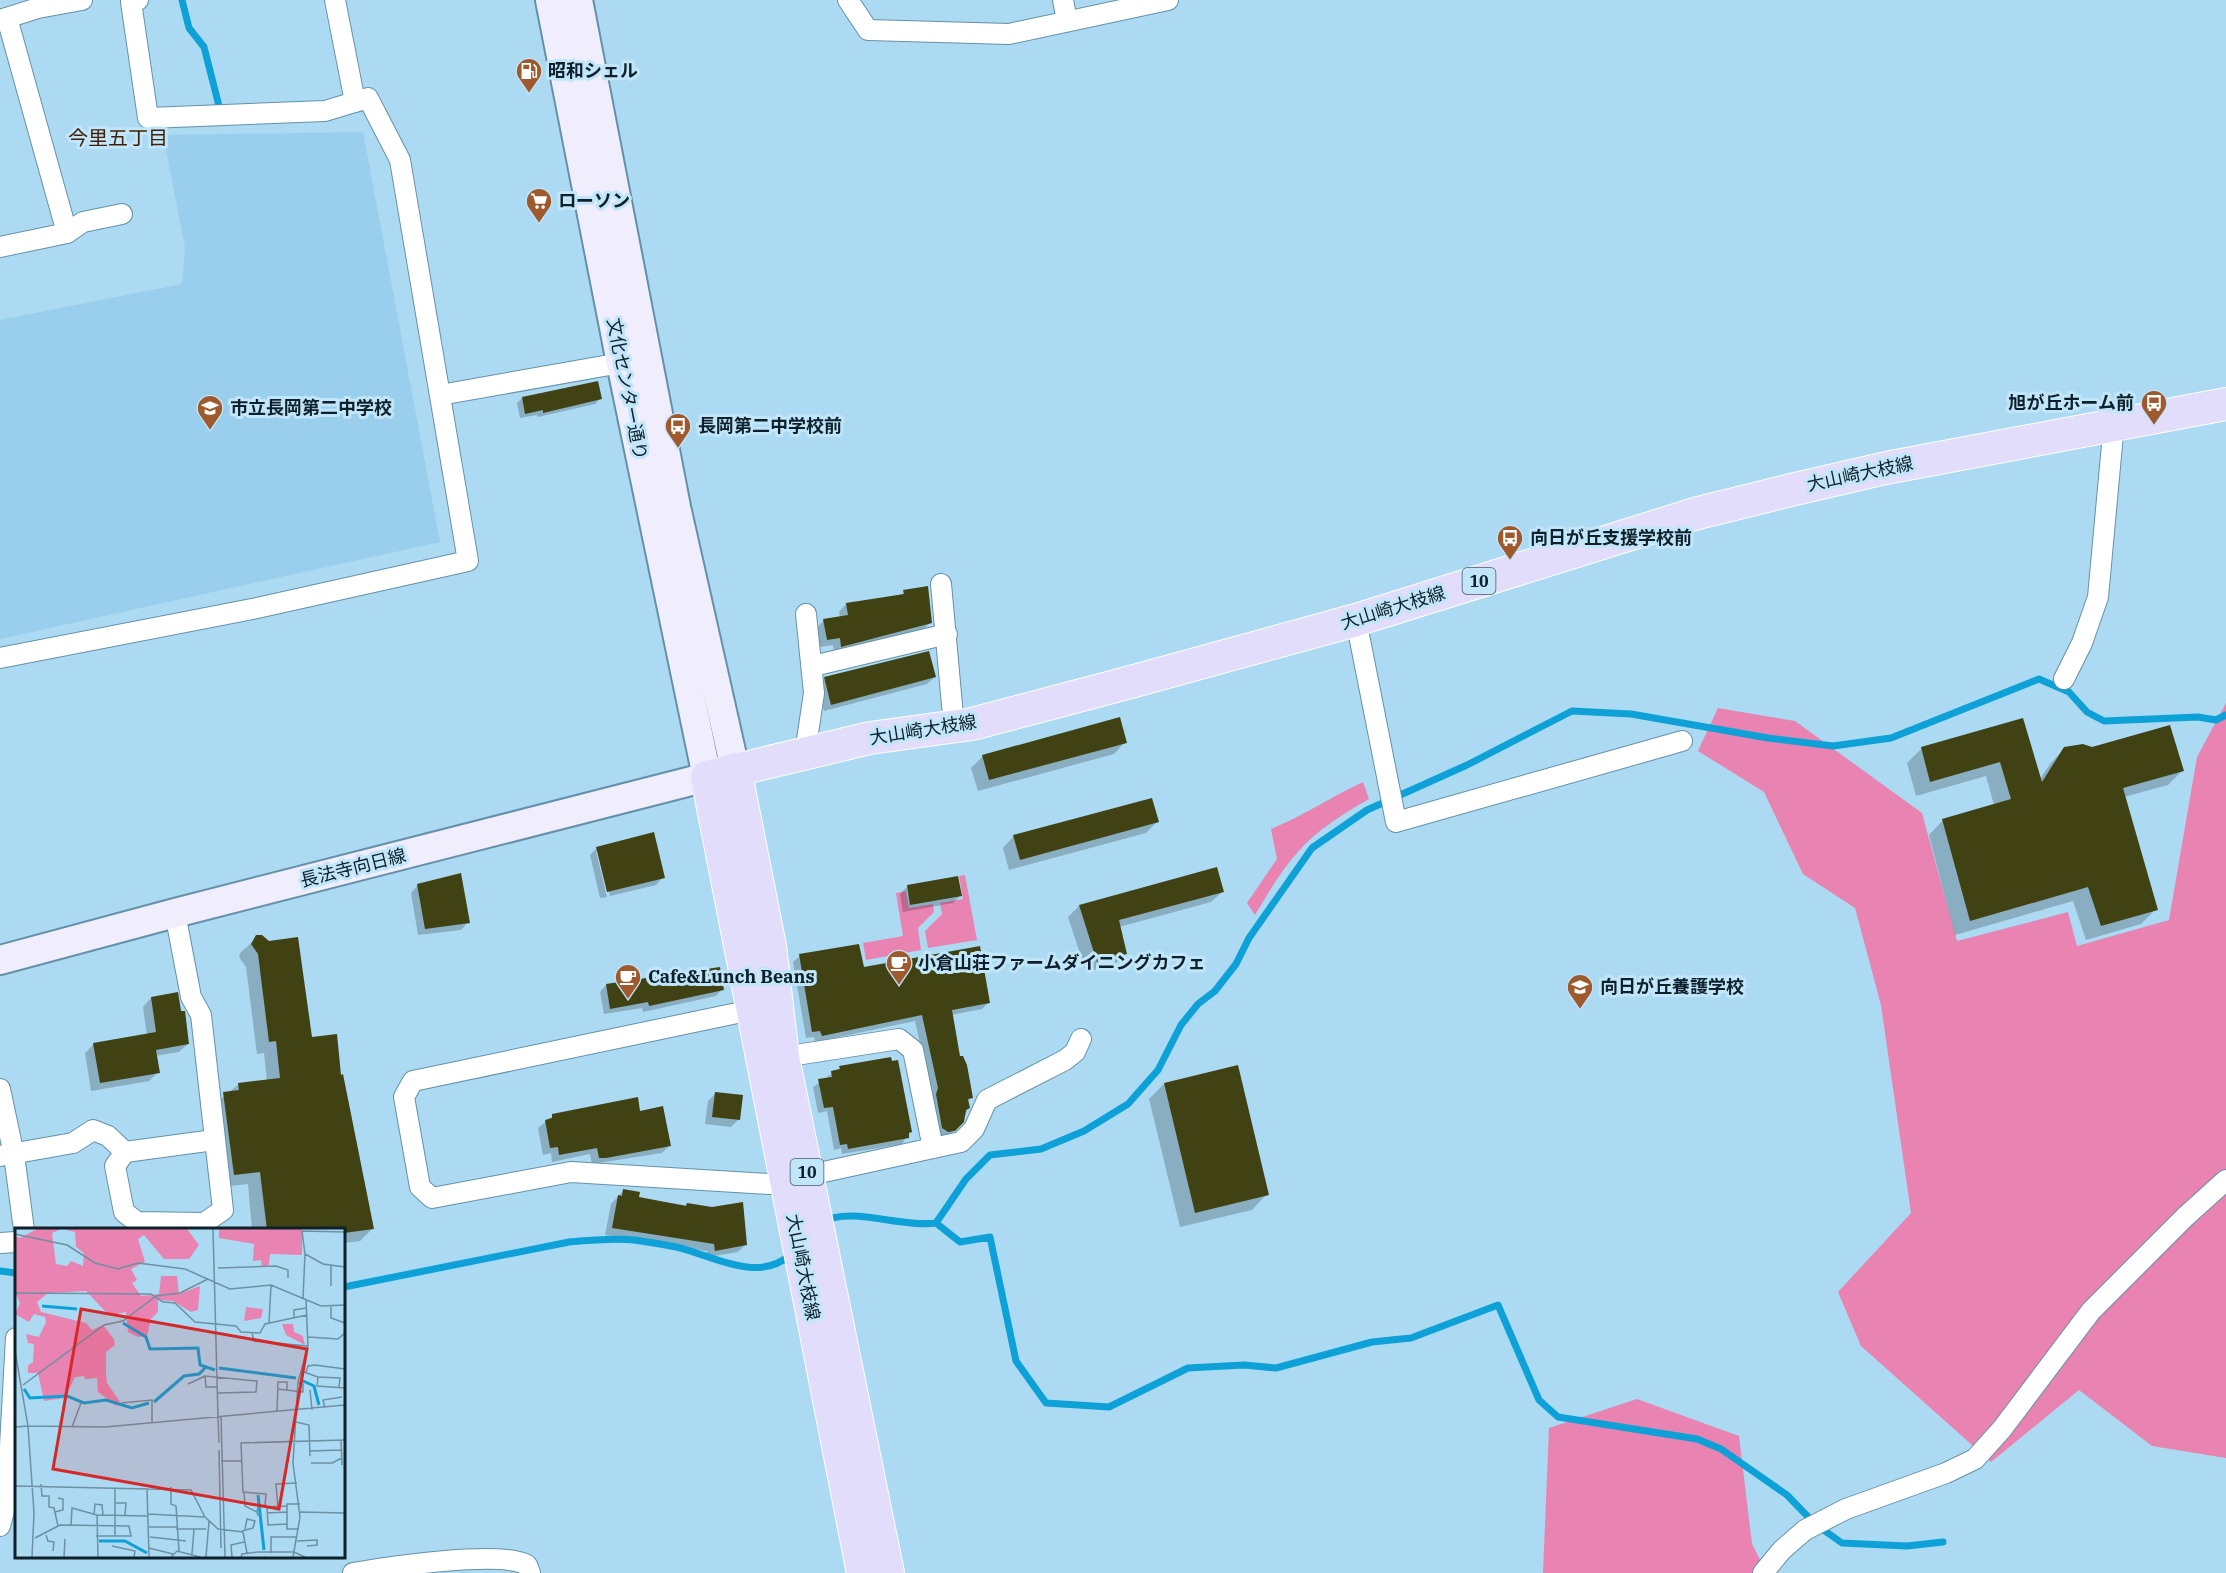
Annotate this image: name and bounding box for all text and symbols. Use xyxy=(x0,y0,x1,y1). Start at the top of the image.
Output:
fuel station icon: 昭和シェル xyxy=(514,56,544,94)
place label: 昭和シェル xyxy=(548,59,638,82)
district label: 今里五丁目 xyxy=(68,124,168,151)
supermarket icon: ローソン xyxy=(524,186,554,224)
place label: ローソン xyxy=(558,189,630,212)
street label: 文化センター通り xyxy=(602,316,653,462)
bus stop icon: 旭が丘ホーム前 xyxy=(2139,388,2169,426)
place label: 旭が丘ホーム前 xyxy=(2009,391,2134,414)
school or university icon: 市立長岡第二中学校 xyxy=(195,393,225,431)
place label: 市立長岡第二中学校 xyxy=(230,396,392,419)
bus stop icon: 長岡第二中学校前 xyxy=(663,411,693,449)
place label: 長岡第二中学校前 xyxy=(698,414,842,437)
street label: 大山崎大枝線 xyxy=(1805,451,1915,496)
bus stop icon: 向日が丘支援学校前 xyxy=(1495,523,1525,561)
place label: 向日が丘支援学校前 xyxy=(1530,526,1692,549)
road number: 10 xyxy=(1462,568,1496,594)
street label: 大山崎大枝線 xyxy=(1338,581,1448,634)
street label: 大山崎大枝線 xyxy=(868,710,978,749)
street label: 長法寺向日線 xyxy=(298,843,408,892)
cafe icon: 小倉山荘ファームダイニングカフェ xyxy=(884,948,914,986)
place label: 小倉山荘ファームダイニングカフェ xyxy=(918,951,1205,974)
cafe icon: Cafe&Lunch Beans xyxy=(613,962,643,1000)
place label: Cafe&Lunch Beans xyxy=(648,965,815,988)
school or university icon: 向日が丘養護学校 xyxy=(1565,972,1595,1010)
place label: 向日が丘養護学校 xyxy=(1600,975,1744,998)
road number: 10 xyxy=(790,1159,824,1185)
street label: 大山崎大枝線 xyxy=(782,1212,825,1322)
inset map xyxy=(15,1228,345,1558)

